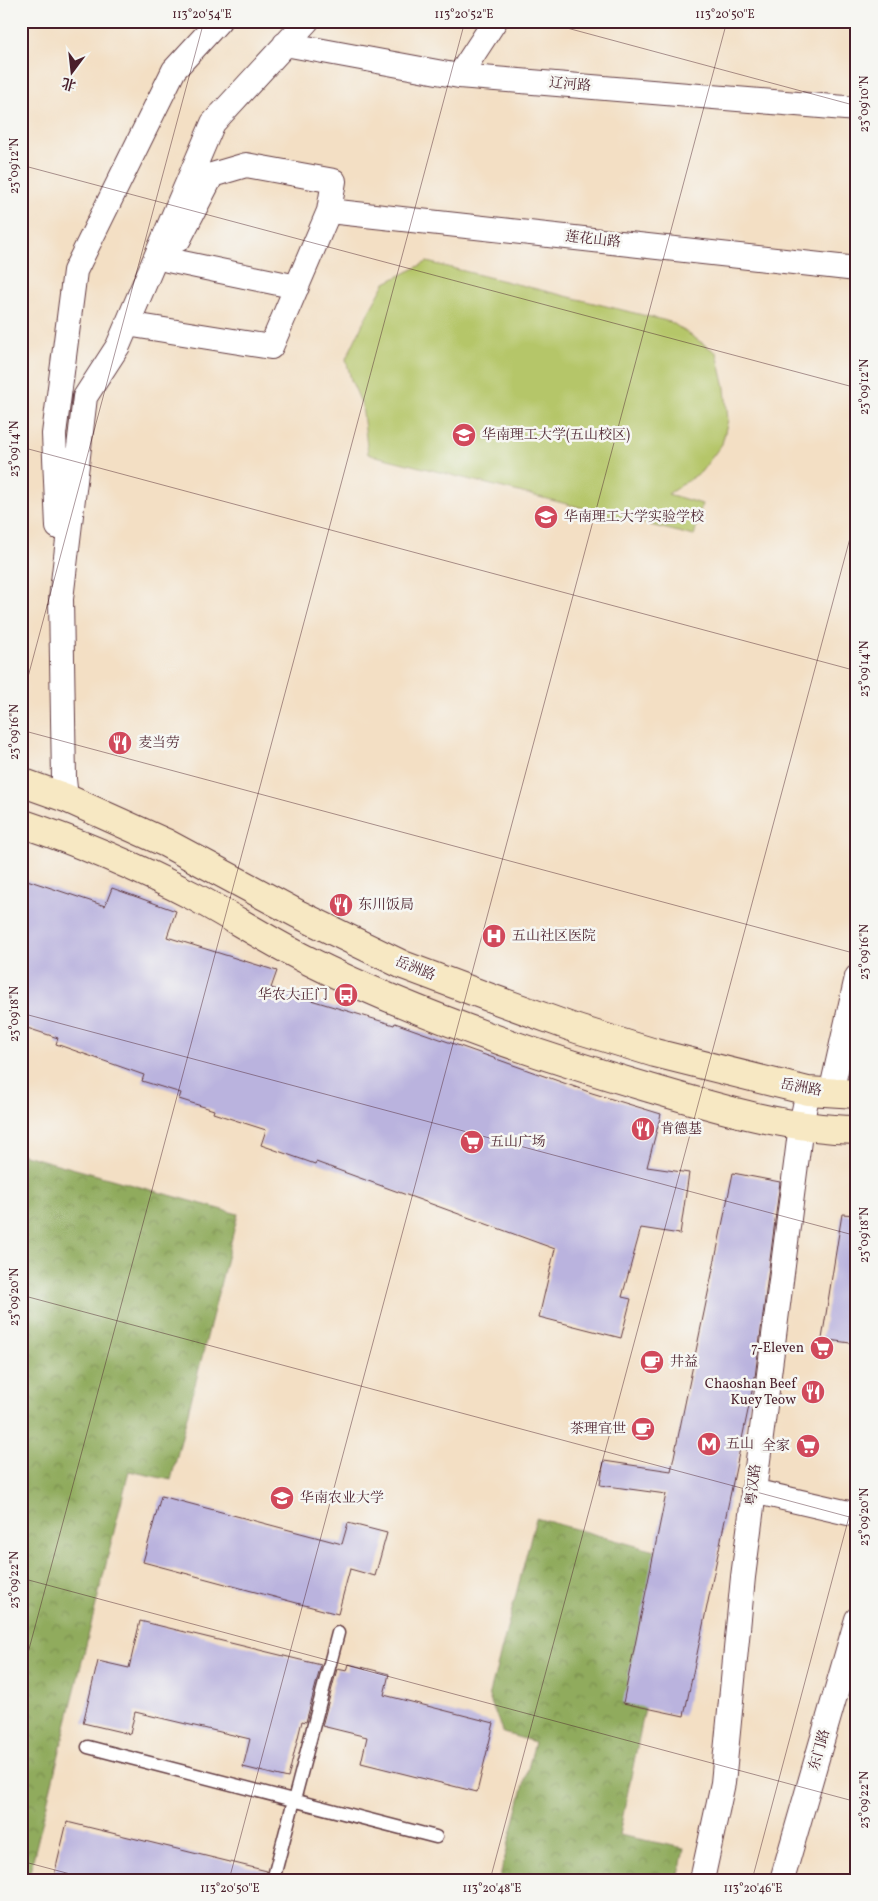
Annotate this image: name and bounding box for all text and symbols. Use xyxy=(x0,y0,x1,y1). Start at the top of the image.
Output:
text: 113°20'54"E xyxy=(172,7,232,23)
text: 113°20'52"E xyxy=(435,7,493,23)
text: 113°20'50"E xyxy=(695,7,755,23)
north arrow xyxy=(48,48,98,98)
text: 北 xyxy=(60,72,78,94)
street label: 辽河路 xyxy=(548,74,592,96)
text: 23°09'10"N xyxy=(857,75,873,132)
text: 23°09'12"N xyxy=(7,138,23,194)
street label: 莲花山路 xyxy=(564,228,622,252)
text: 23°09'12"N xyxy=(857,359,873,415)
text: 23°09'14"N xyxy=(7,421,23,477)
school or university icon: 华南理工大学(五山校区) xyxy=(451,422,477,448)
place label: 华南理工大学(五山校区) xyxy=(482,426,630,445)
school or university icon: 华南理工大学实验学校 xyxy=(533,504,559,530)
place label: 华南理工大学实验学校 xyxy=(564,508,704,527)
text: 23°09'14"N xyxy=(857,641,873,697)
text: 23°09'16"N xyxy=(7,704,23,760)
restaurant icon: 麦当劳 xyxy=(107,730,133,756)
place label: 麦当劳 xyxy=(138,734,180,753)
restaurant icon: 东川饭局 xyxy=(328,892,354,918)
place label: 东川饭局 xyxy=(358,896,414,915)
hospital icon: 五山社区医院 xyxy=(481,923,507,949)
text: 23°09'16"N xyxy=(857,924,873,980)
place label: 五山社区医院 xyxy=(512,927,596,946)
street label: 岳洲路 xyxy=(392,952,438,986)
bus stop icon: 华农大正门 xyxy=(333,982,359,1008)
text: 23°09'18"N xyxy=(7,986,23,1042)
place label: 华农大正门 xyxy=(258,986,328,1005)
street label: 岳洲路 xyxy=(779,1075,823,1101)
restaurant icon: 肯德基 xyxy=(630,1116,656,1142)
place label: 肯德基 xyxy=(660,1120,702,1139)
supermarket icon: 五山广场 xyxy=(459,1129,485,1155)
place label: 五山广场 xyxy=(490,1133,546,1152)
text: 23°09'18"N xyxy=(857,1207,873,1263)
text: 23°09'20"N xyxy=(7,1268,23,1326)
supermarket icon: 7-Eleven xyxy=(809,1335,835,1361)
place label: 7-Eleven xyxy=(751,1339,804,1358)
cafe icon: 井益 xyxy=(639,1349,665,1375)
place label: 井益 xyxy=(670,1353,698,1372)
place label: Chaoshan Beef Kuey Teow xyxy=(705,1375,797,1410)
restaurant icon: Chaoshan Beef Kuey Teow xyxy=(800,1379,826,1405)
cafe icon: 茶理宜世 xyxy=(630,1416,656,1442)
place label: 茶理宜世 xyxy=(570,1420,626,1439)
metro station icon: 五山 xyxy=(696,1431,722,1457)
supermarket icon: 全家 xyxy=(795,1433,821,1459)
place label: 五山 xyxy=(726,1435,754,1454)
place label: 全家 xyxy=(762,1437,790,1456)
street label: 粤汉路 xyxy=(742,1463,766,1507)
school or university icon: 华南农业大学 xyxy=(269,1485,295,1511)
text: 23°09'20"N xyxy=(857,1488,873,1546)
place label: 华南农业大学 xyxy=(300,1489,384,1508)
text: 23°09'22"N xyxy=(7,1551,23,1609)
street label: 东门路 xyxy=(805,1727,835,1773)
text: 23°09'22"N xyxy=(857,1771,873,1829)
text: 113°20'50"E xyxy=(200,1881,260,1897)
text: 113°20'48"E xyxy=(463,1881,521,1897)
text: 113°20'46"E xyxy=(724,1881,783,1897)

